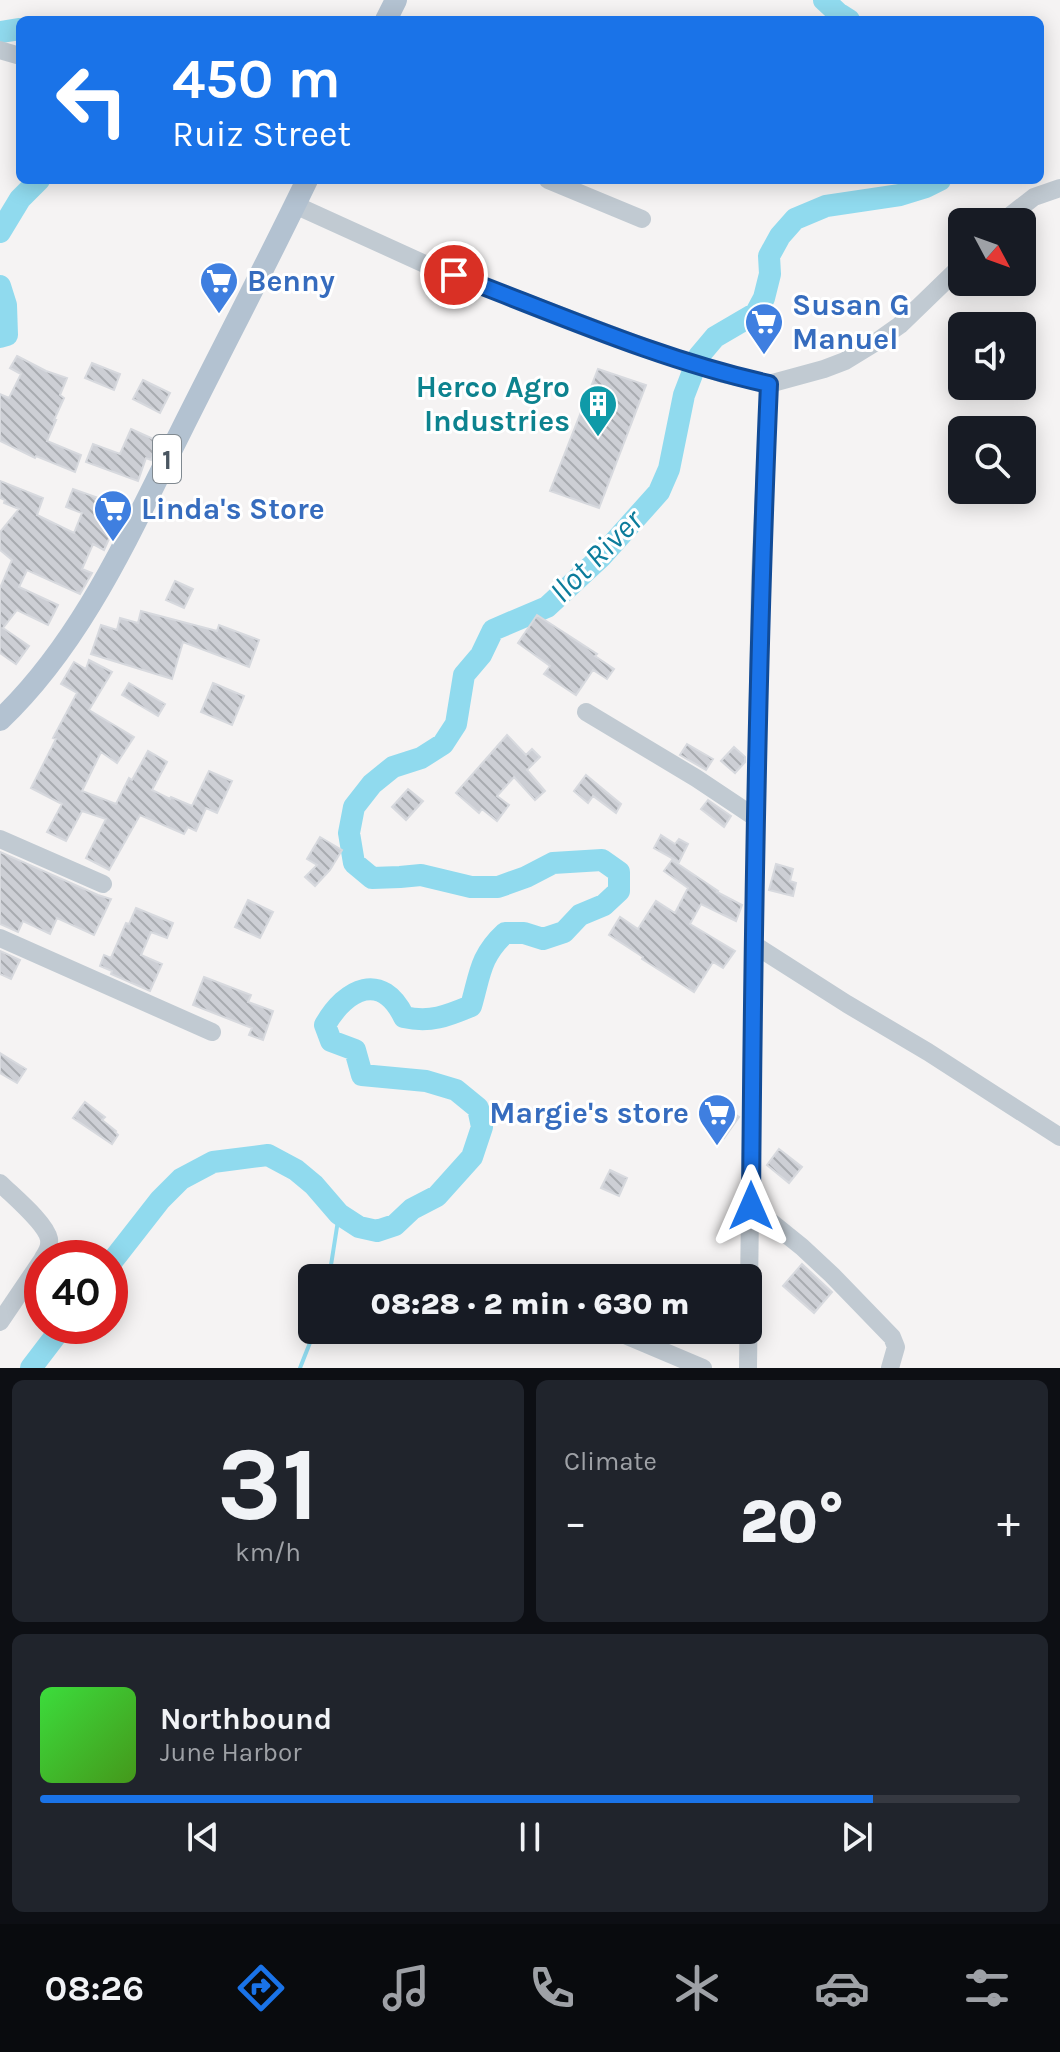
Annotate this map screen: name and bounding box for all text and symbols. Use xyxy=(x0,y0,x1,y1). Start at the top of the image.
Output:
text: 450 m xyxy=(172,46,341,111)
icon: left xyxy=(40,48,144,152)
text: Ruiz Street xyxy=(172,113,351,155)
north arrow xyxy=(948,208,1036,296)
map controls xyxy=(948,208,1036,504)
pin xyxy=(420,241,488,309)
icon: arrive xyxy=(432,253,476,297)
supermarket icon: Benny xyxy=(198,260,240,315)
place label: Benny xyxy=(247,263,335,299)
place label: Susan G Manuel xyxy=(792,287,910,357)
supermarket icon: Susan G Manuel xyxy=(743,301,785,356)
button: sound xyxy=(948,312,1036,400)
place label: Herco Agro Industries xyxy=(416,369,570,439)
building icon: Herco Agro Industries xyxy=(577,383,619,438)
button: search xyxy=(948,416,1036,504)
road number: 1 xyxy=(153,435,181,483)
supermarket icon: Linda's Store xyxy=(92,488,134,543)
place label: Linda's Store xyxy=(141,491,325,527)
water label: Ilot River xyxy=(542,501,651,610)
supermarket icon: Margie's store xyxy=(696,1092,738,1147)
place label: Margie's store xyxy=(489,1095,689,1131)
position arrow xyxy=(709,1164,793,1248)
speed limit sign: 40 xyxy=(24,1240,128,1344)
text: 08:28 · 2 min · 630 m xyxy=(371,1286,689,1322)
text: 31 xyxy=(217,1424,319,1545)
text: Climate xyxy=(564,1446,657,1477)
text: 20° xyxy=(740,1487,844,1557)
text: − xyxy=(564,1497,587,1548)
text: + xyxy=(997,1497,1020,1548)
text: km/h xyxy=(235,1537,301,1568)
text: Northbound xyxy=(160,1701,332,1737)
text: June Harbor xyxy=(160,1737,302,1768)
icon: previous xyxy=(181,1815,225,1859)
icon: pause xyxy=(508,1815,552,1859)
icon: next xyxy=(835,1815,879,1859)
icon: directions xyxy=(233,1960,289,2016)
icon: music xyxy=(378,1960,434,2016)
icon: phone xyxy=(524,1960,580,2016)
icon: climate xyxy=(669,1960,725,2016)
icon: car xyxy=(814,1960,870,2016)
icon: filters xyxy=(959,1960,1015,2016)
text: 08:26 xyxy=(45,1967,144,2009)

